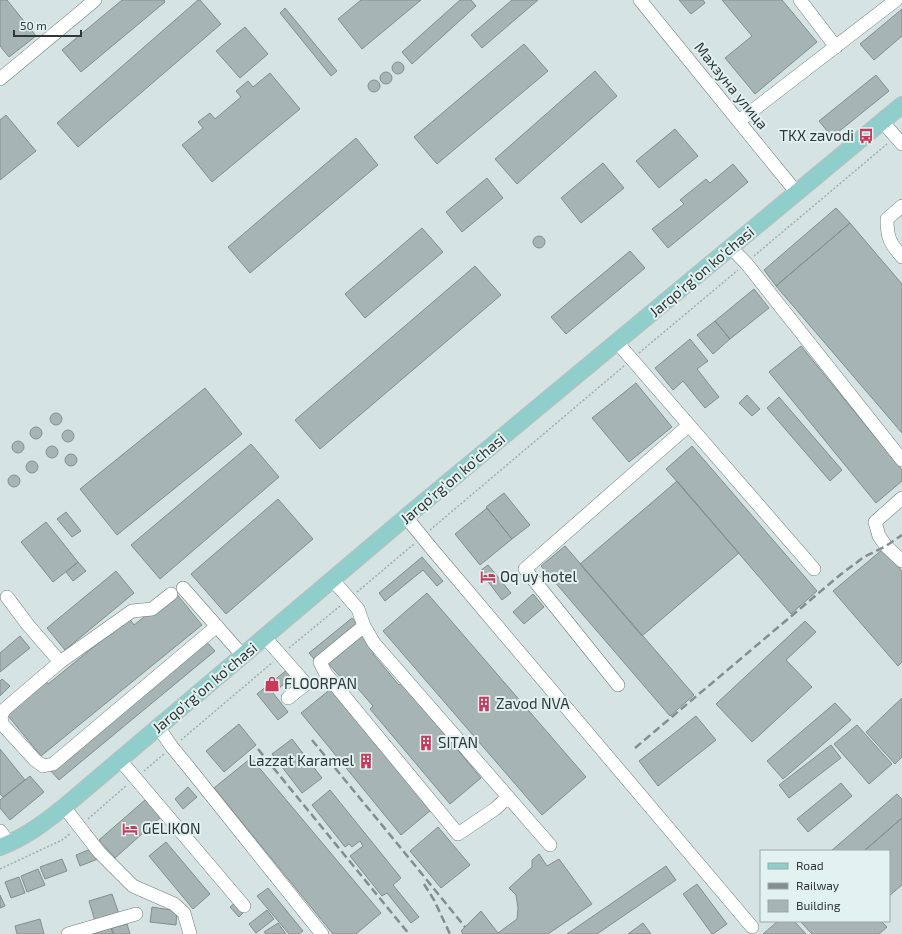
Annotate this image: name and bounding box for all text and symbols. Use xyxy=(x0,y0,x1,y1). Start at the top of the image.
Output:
scale bar xyxy=(14,12,81,38)
text: 50 m xyxy=(20,18,47,32)
street label: Махзуна улица xyxy=(690,38,772,133)
place label: TKX zavodi xyxy=(779,126,854,144)
bus stop icon: TKX zavodi xyxy=(857,127,875,145)
street label: Jarqo'rg'on ko'chasi xyxy=(645,222,757,320)
street label: Jarqo'rg'on ko'chasi xyxy=(396,429,508,527)
place label: Oq uy hotel xyxy=(500,567,577,585)
hotel icon: Oq uy hotel xyxy=(479,568,497,586)
street label: Jarqo'rg'on ko'chasi xyxy=(148,638,260,736)
place label: FLOORPAN xyxy=(284,674,357,692)
shop icon: FLOORPAN xyxy=(263,675,281,693)
place label: Zavod NVA xyxy=(496,694,570,712)
building icon: Zavod NVA xyxy=(475,695,493,713)
place label: SITAN xyxy=(438,733,478,751)
building icon: SITAN xyxy=(417,734,435,752)
place label: Lazzat Karamel xyxy=(248,751,355,769)
building icon: Lazzat Karamel xyxy=(357,752,375,770)
place label: GELIKON xyxy=(142,819,201,837)
hotel icon: GELIKON xyxy=(121,820,139,838)
legend xyxy=(760,850,890,922)
text: Road xyxy=(796,858,824,872)
text: Railway xyxy=(796,878,840,892)
text: Building xyxy=(796,898,841,912)

